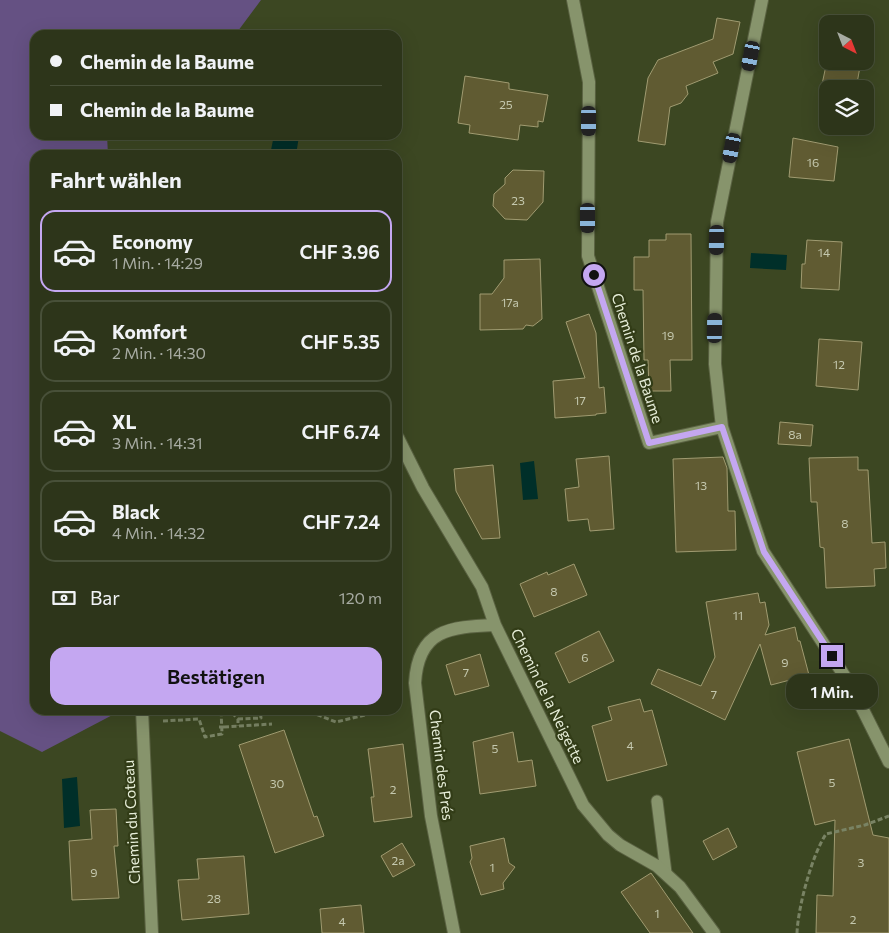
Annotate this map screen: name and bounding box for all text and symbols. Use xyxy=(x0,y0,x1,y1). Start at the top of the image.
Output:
north arrow xyxy=(819,15,874,70)
map controls xyxy=(819,15,874,135)
car xyxy=(740,40,761,72)
text: Chemin de la Baume xyxy=(80,50,254,73)
button: layers xyxy=(819,80,874,135)
house number: 25 xyxy=(499,97,513,111)
text: Chemin de la Baume xyxy=(80,98,254,121)
car xyxy=(581,106,596,136)
car xyxy=(721,132,742,164)
house number: 16 xyxy=(807,155,819,169)
text: Fahrt wählen xyxy=(50,166,182,193)
house number: 23 xyxy=(511,193,525,207)
car xyxy=(580,203,595,233)
car xyxy=(709,225,724,255)
icon: car xyxy=(52,229,97,274)
text: Economy xyxy=(112,230,193,253)
text: CHF 3.96 xyxy=(300,240,380,263)
house number: 14 xyxy=(818,245,830,259)
text: 1 Min. · 14:29 xyxy=(112,253,203,272)
route start xyxy=(583,264,605,286)
street label: Chemin de la Baume xyxy=(608,291,668,426)
house number: 17a xyxy=(501,295,519,309)
car xyxy=(707,313,722,343)
icon: car xyxy=(52,319,97,364)
text: Komfort xyxy=(112,320,187,343)
house number: 19 xyxy=(662,328,674,342)
text: CHF 5.35 xyxy=(301,330,380,353)
text: 2 Min. · 14:30 xyxy=(112,343,206,362)
house number: 12 xyxy=(833,357,845,371)
house number: 17 xyxy=(574,393,586,407)
icon: car xyxy=(52,409,97,454)
text: XL xyxy=(112,410,137,433)
text: CHF 6.74 xyxy=(301,420,380,443)
house number: 8a xyxy=(788,427,802,441)
text: 3 Min. · 14:31 xyxy=(112,433,203,452)
house number: 13 xyxy=(695,478,707,492)
icon: car xyxy=(52,499,97,544)
text: Black xyxy=(112,500,160,523)
text: CHF 7.24 xyxy=(302,510,380,533)
house number: 8 xyxy=(841,516,849,530)
text: 4 Min. · 14:32 xyxy=(112,523,205,542)
icon: cash xyxy=(50,584,78,612)
house number: 8 xyxy=(550,584,558,598)
text: Bar xyxy=(90,586,120,609)
text: 120 m xyxy=(339,588,382,607)
house number: 11 xyxy=(733,608,743,622)
street label: Chemin de la Neigette xyxy=(507,625,589,767)
route end xyxy=(821,645,843,667)
button: Bestätigen xyxy=(50,647,382,705)
house number: 6 xyxy=(581,650,589,664)
house number: 9 xyxy=(781,655,789,669)
house number: 7 xyxy=(463,665,469,679)
callout: 1 Min. xyxy=(786,674,878,708)
text: 1 Min. xyxy=(810,682,854,701)
house number: 7 xyxy=(711,687,717,701)
street label: Chemin des Prés xyxy=(426,709,458,822)
house number: 4 xyxy=(626,738,634,752)
house number: 5 xyxy=(492,741,499,755)
street label: Chemin du Coteau xyxy=(119,759,143,885)
house number: 5 xyxy=(829,775,836,789)
house number: 30 xyxy=(270,776,285,790)
house number: 2 xyxy=(390,782,397,796)
house number: 2a xyxy=(392,853,404,867)
house number: 3 xyxy=(858,855,865,869)
house number: 1 xyxy=(489,860,495,874)
house number: 9 xyxy=(90,865,98,879)
house number: 28 xyxy=(207,891,221,905)
house number: 1 xyxy=(654,906,660,920)
house number: 2 xyxy=(850,912,857,926)
house number: 4 xyxy=(338,914,346,928)

